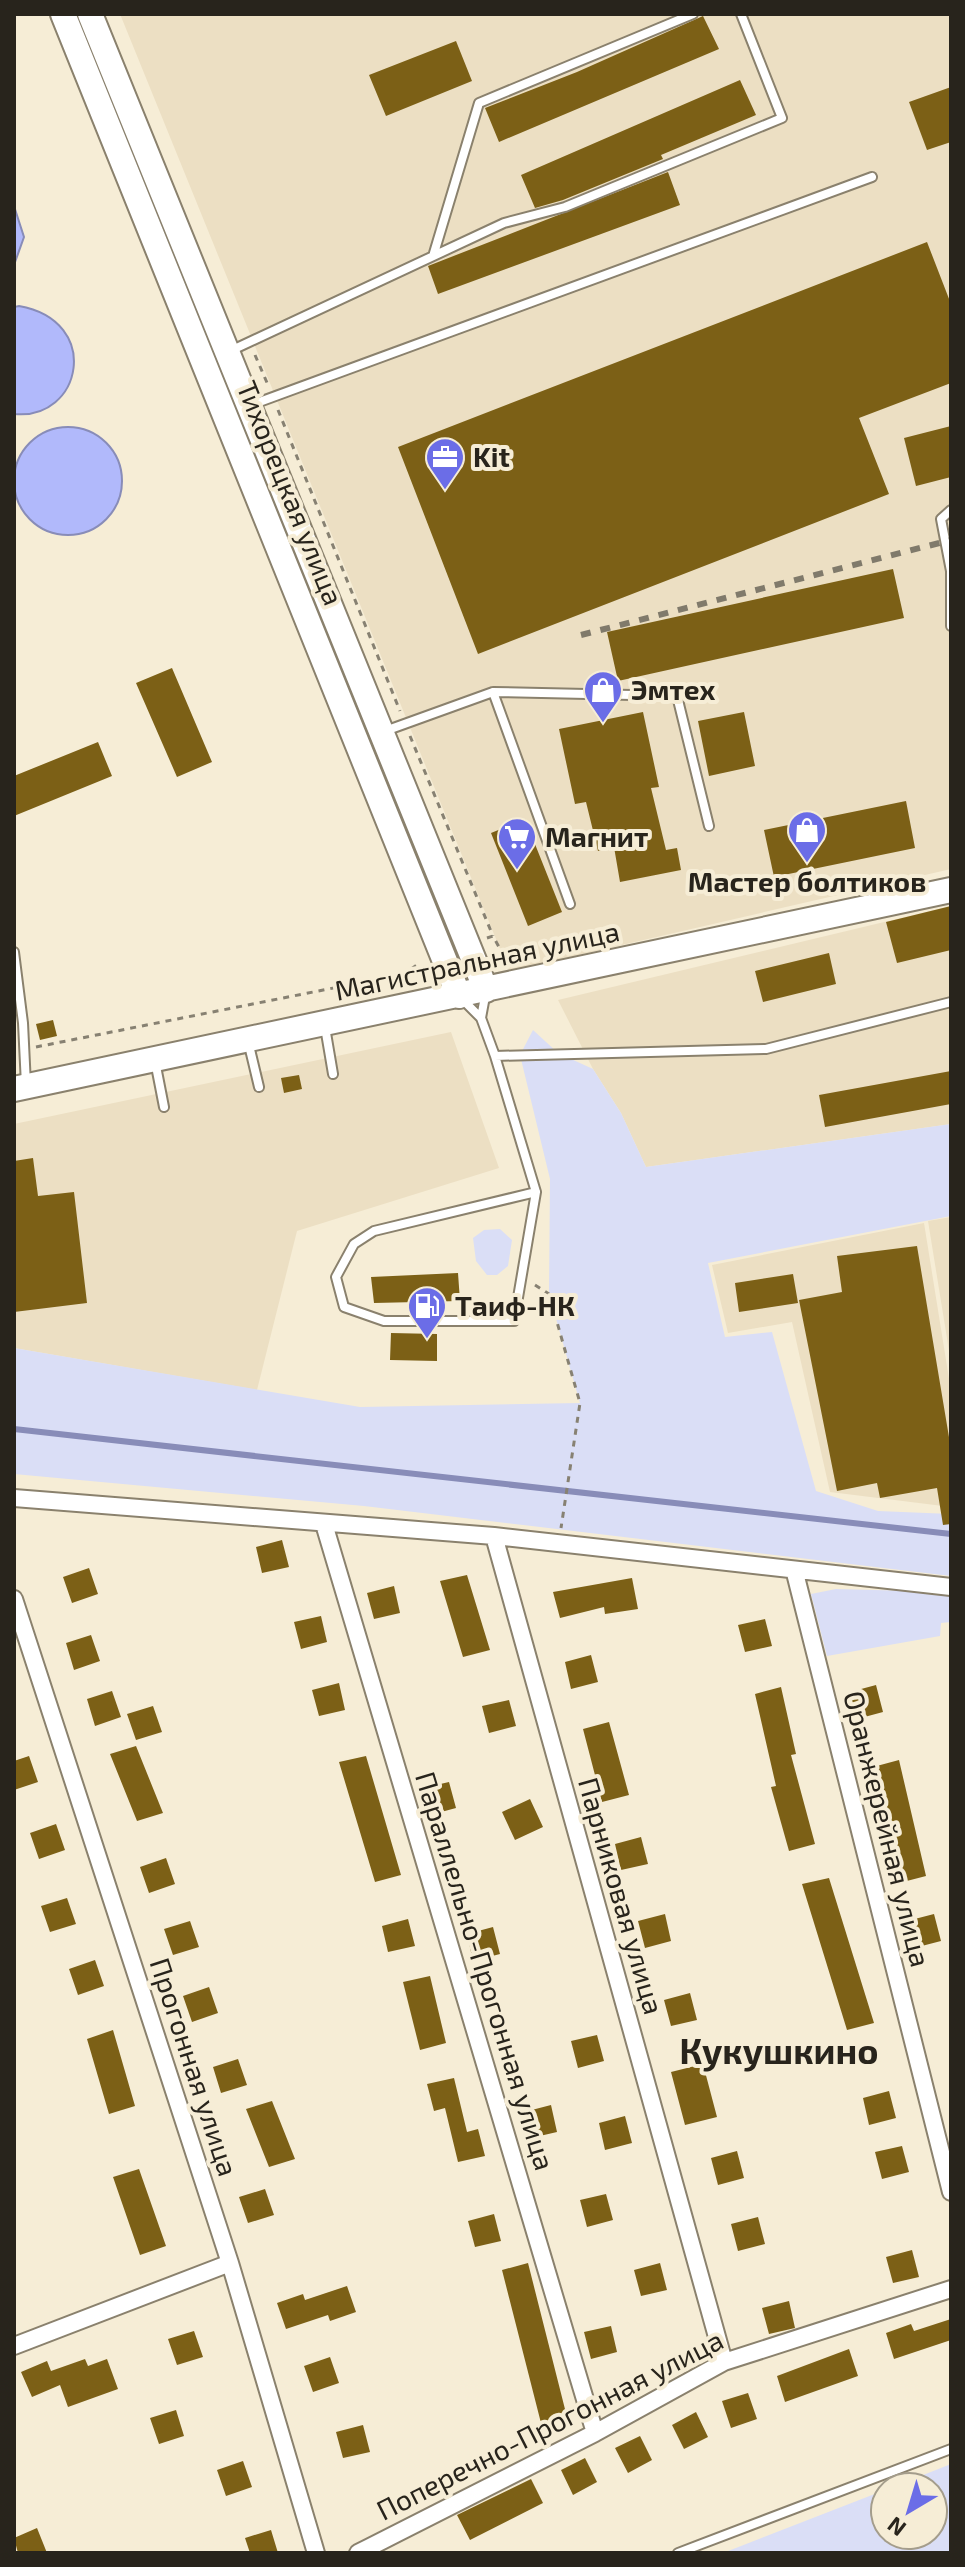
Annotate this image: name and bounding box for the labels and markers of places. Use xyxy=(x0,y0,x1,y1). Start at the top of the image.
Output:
office icon: Kit xyxy=(424,436,466,491)
place label: Kit xyxy=(473,439,510,473)
shop icon: Эмтех xyxy=(582,669,624,724)
place label: Эмтех xyxy=(631,672,715,706)
shop icon: Мастер болтиков xyxy=(786,809,828,864)
supermarket icon: Магнит xyxy=(496,816,538,871)
place label: Магнит xyxy=(545,819,648,853)
place label: Мастер болтиков xyxy=(688,864,926,898)
fuel station icon: Таиф-НК xyxy=(406,1285,448,1340)
place label: Таиф-НК xyxy=(455,1288,575,1322)

